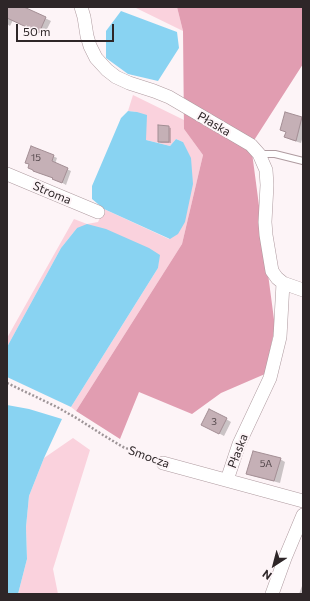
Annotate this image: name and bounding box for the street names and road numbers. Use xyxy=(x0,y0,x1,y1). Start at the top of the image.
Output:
street label: Płaska xyxy=(195,109,233,139)
street label: Stroma xyxy=(31,178,73,208)
street label: Płaska xyxy=(225,432,251,470)
street label: Smocza xyxy=(126,443,172,471)

